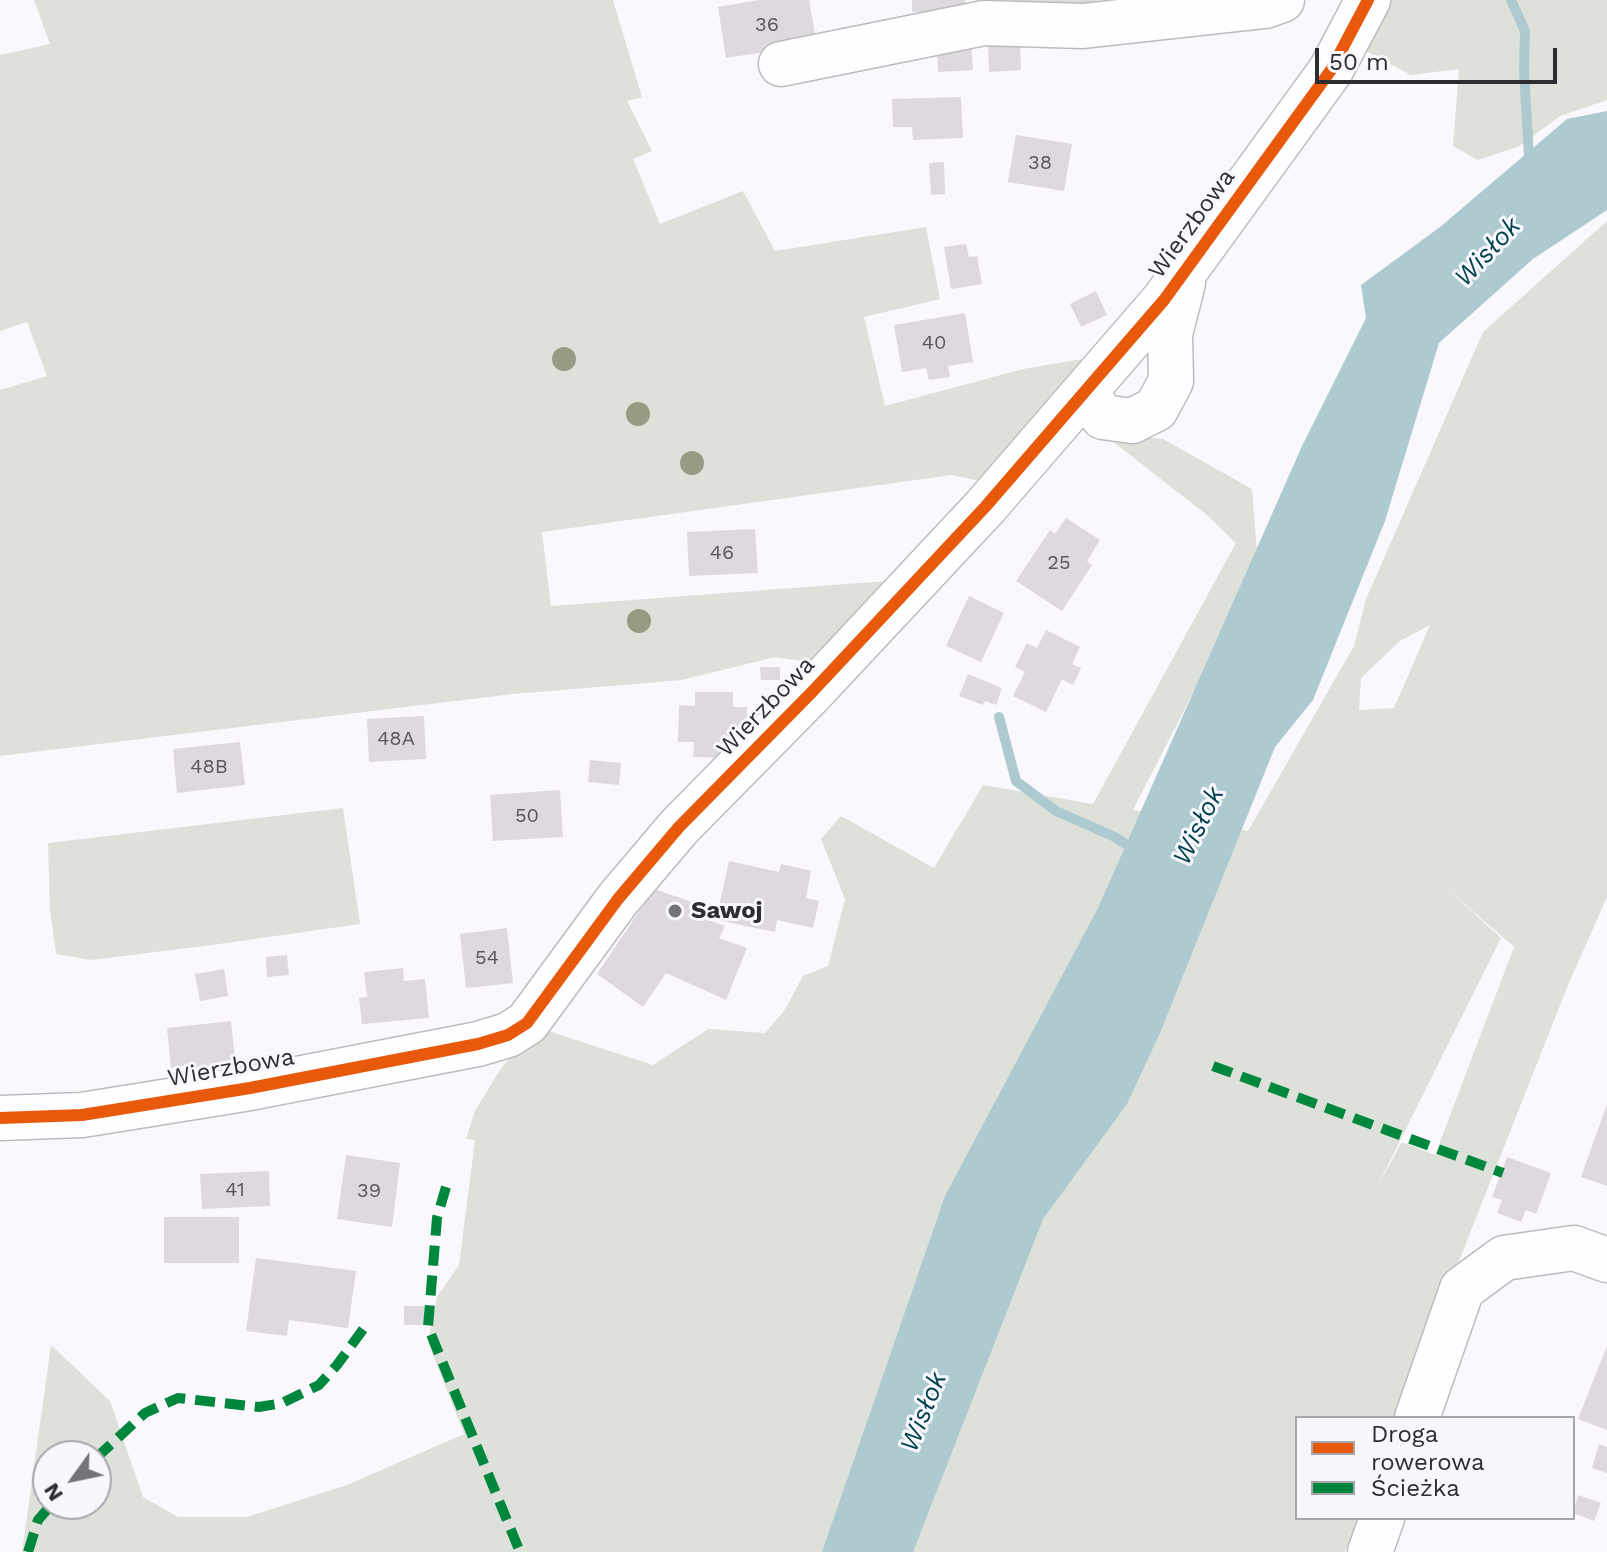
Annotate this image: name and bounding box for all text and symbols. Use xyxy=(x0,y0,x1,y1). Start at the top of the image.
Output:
house number: 36 xyxy=(755,13,779,37)
scale bar xyxy=(1319,32,1561,82)
text: 50 m xyxy=(1329,48,1389,76)
house number: 38 xyxy=(1028,151,1052,175)
street label: Wierzbowa xyxy=(1143,164,1241,284)
water label: Wisłok xyxy=(1448,211,1528,293)
house number: 40 xyxy=(922,331,946,355)
house number: 46 xyxy=(710,541,734,565)
house number: 25 xyxy=(1047,551,1071,575)
street label: Wierzbowa xyxy=(711,651,821,763)
house number: 48A xyxy=(377,727,415,751)
house number: 48B xyxy=(190,755,228,779)
water label: Wisłok xyxy=(1167,782,1231,870)
house number: 50 xyxy=(515,804,539,828)
place label: Sawoj xyxy=(691,897,762,925)
marker: Sawoj xyxy=(666,902,684,920)
house number: 54 xyxy=(475,946,499,970)
street label: Wierzbowa xyxy=(165,1043,297,1093)
house number: 41 xyxy=(225,1178,245,1202)
house number: 39 xyxy=(357,1179,381,1203)
water label: Wisłok xyxy=(894,1368,954,1456)
legend xyxy=(1295,1416,1575,1520)
text: Droga rowerowa xyxy=(1371,1420,1485,1476)
north arrow xyxy=(32,1440,112,1520)
text: Ścieżka xyxy=(1371,1474,1460,1502)
text: N xyxy=(38,1479,68,1506)

